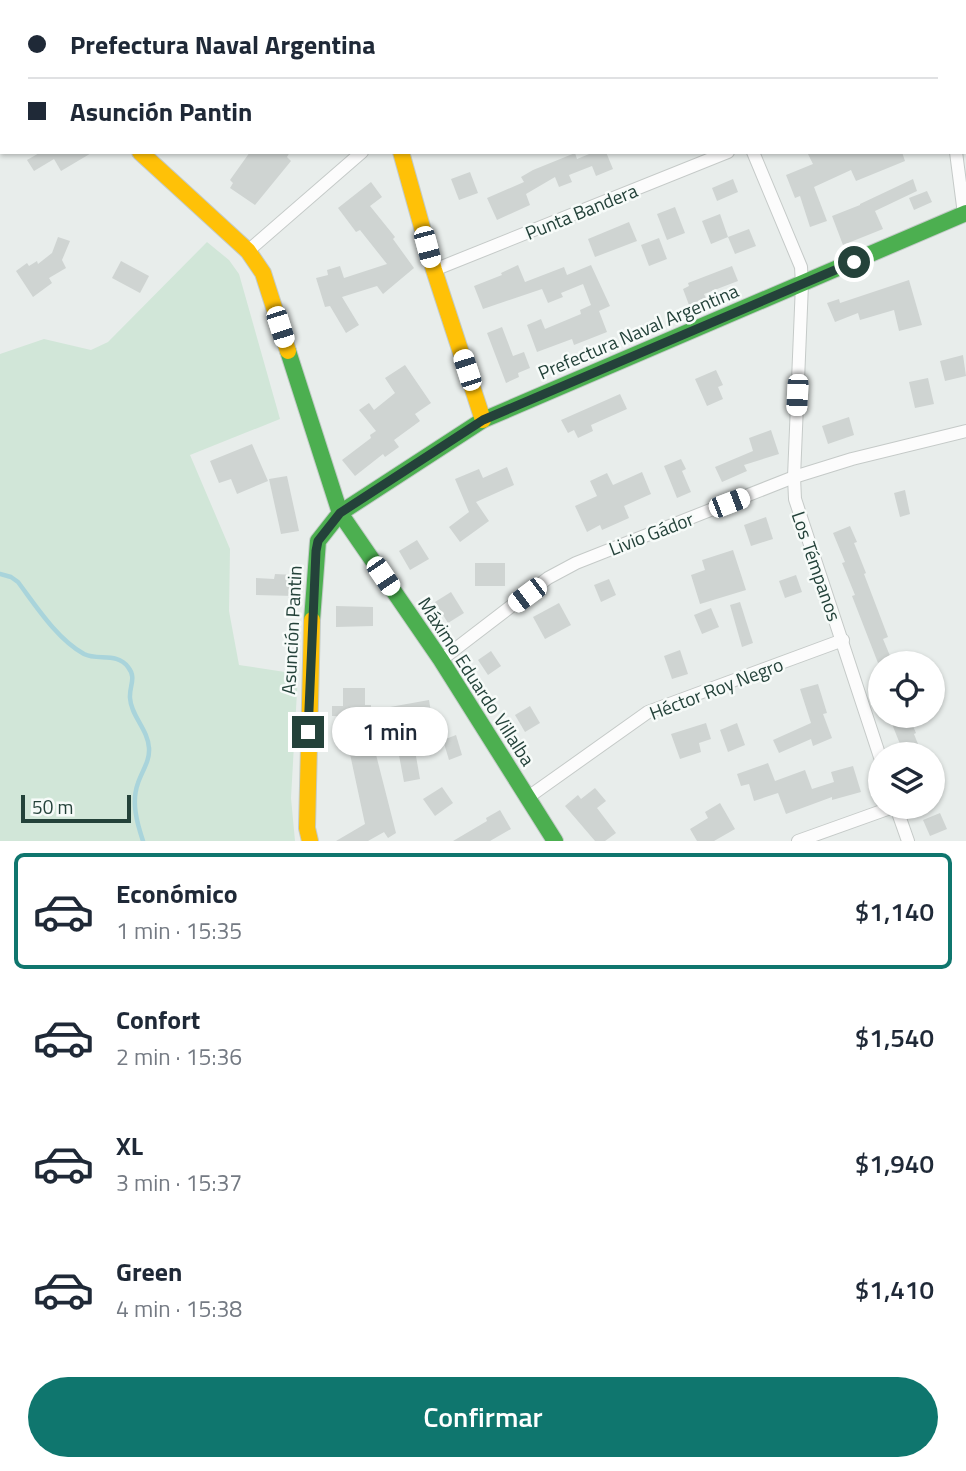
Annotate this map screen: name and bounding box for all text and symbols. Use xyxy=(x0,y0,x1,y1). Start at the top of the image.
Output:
text: Prefectura Naval Argentina xyxy=(70,25,375,64)
text: Asunción Pantin xyxy=(70,92,252,131)
street label: Punta Bandera xyxy=(520,175,642,247)
car xyxy=(412,224,443,270)
route start xyxy=(838,246,870,278)
street label: Prefectura Naval Argentina xyxy=(533,275,743,386)
car xyxy=(264,304,297,350)
car xyxy=(451,347,484,393)
car xyxy=(786,373,809,417)
car xyxy=(706,486,753,520)
street label: Livio Gádor xyxy=(604,503,698,562)
street label: Los Témpanos xyxy=(785,507,849,625)
car xyxy=(363,553,404,599)
street label: Asunción Pantin xyxy=(273,565,309,695)
car xyxy=(504,574,551,616)
street label: Máximo Eduardo Villalba xyxy=(411,591,543,772)
street label: Héctor Roy Negro xyxy=(645,649,787,727)
map controls xyxy=(868,651,945,819)
button: locate xyxy=(868,651,945,728)
callout: 1 min xyxy=(332,708,448,756)
text: 1 min xyxy=(362,714,418,749)
route end xyxy=(292,716,324,748)
button: layers xyxy=(868,742,945,819)
scale bar xyxy=(21,792,131,824)
text: 50 m xyxy=(32,792,73,821)
text: Económico xyxy=(116,874,238,913)
icon: car xyxy=(32,880,95,943)
text: $1,140 xyxy=(855,892,934,931)
text: 1 min · 15:35 xyxy=(116,913,242,948)
text: Confort xyxy=(116,1000,200,1039)
icon: car xyxy=(32,1006,95,1069)
text: $1,540 xyxy=(855,1018,934,1057)
text: 2 min · 15:36 xyxy=(116,1039,242,1074)
text: XL xyxy=(116,1126,143,1165)
icon: car xyxy=(32,1132,95,1195)
text: $1,940 xyxy=(855,1144,934,1183)
text: 3 min · 15:37 xyxy=(116,1165,242,1200)
text: Green xyxy=(116,1252,182,1291)
icon: car xyxy=(32,1258,95,1321)
text: $1,410 xyxy=(855,1270,934,1309)
text: 4 min · 15:38 xyxy=(116,1291,242,1326)
button: Confirmar xyxy=(28,1377,938,1457)

